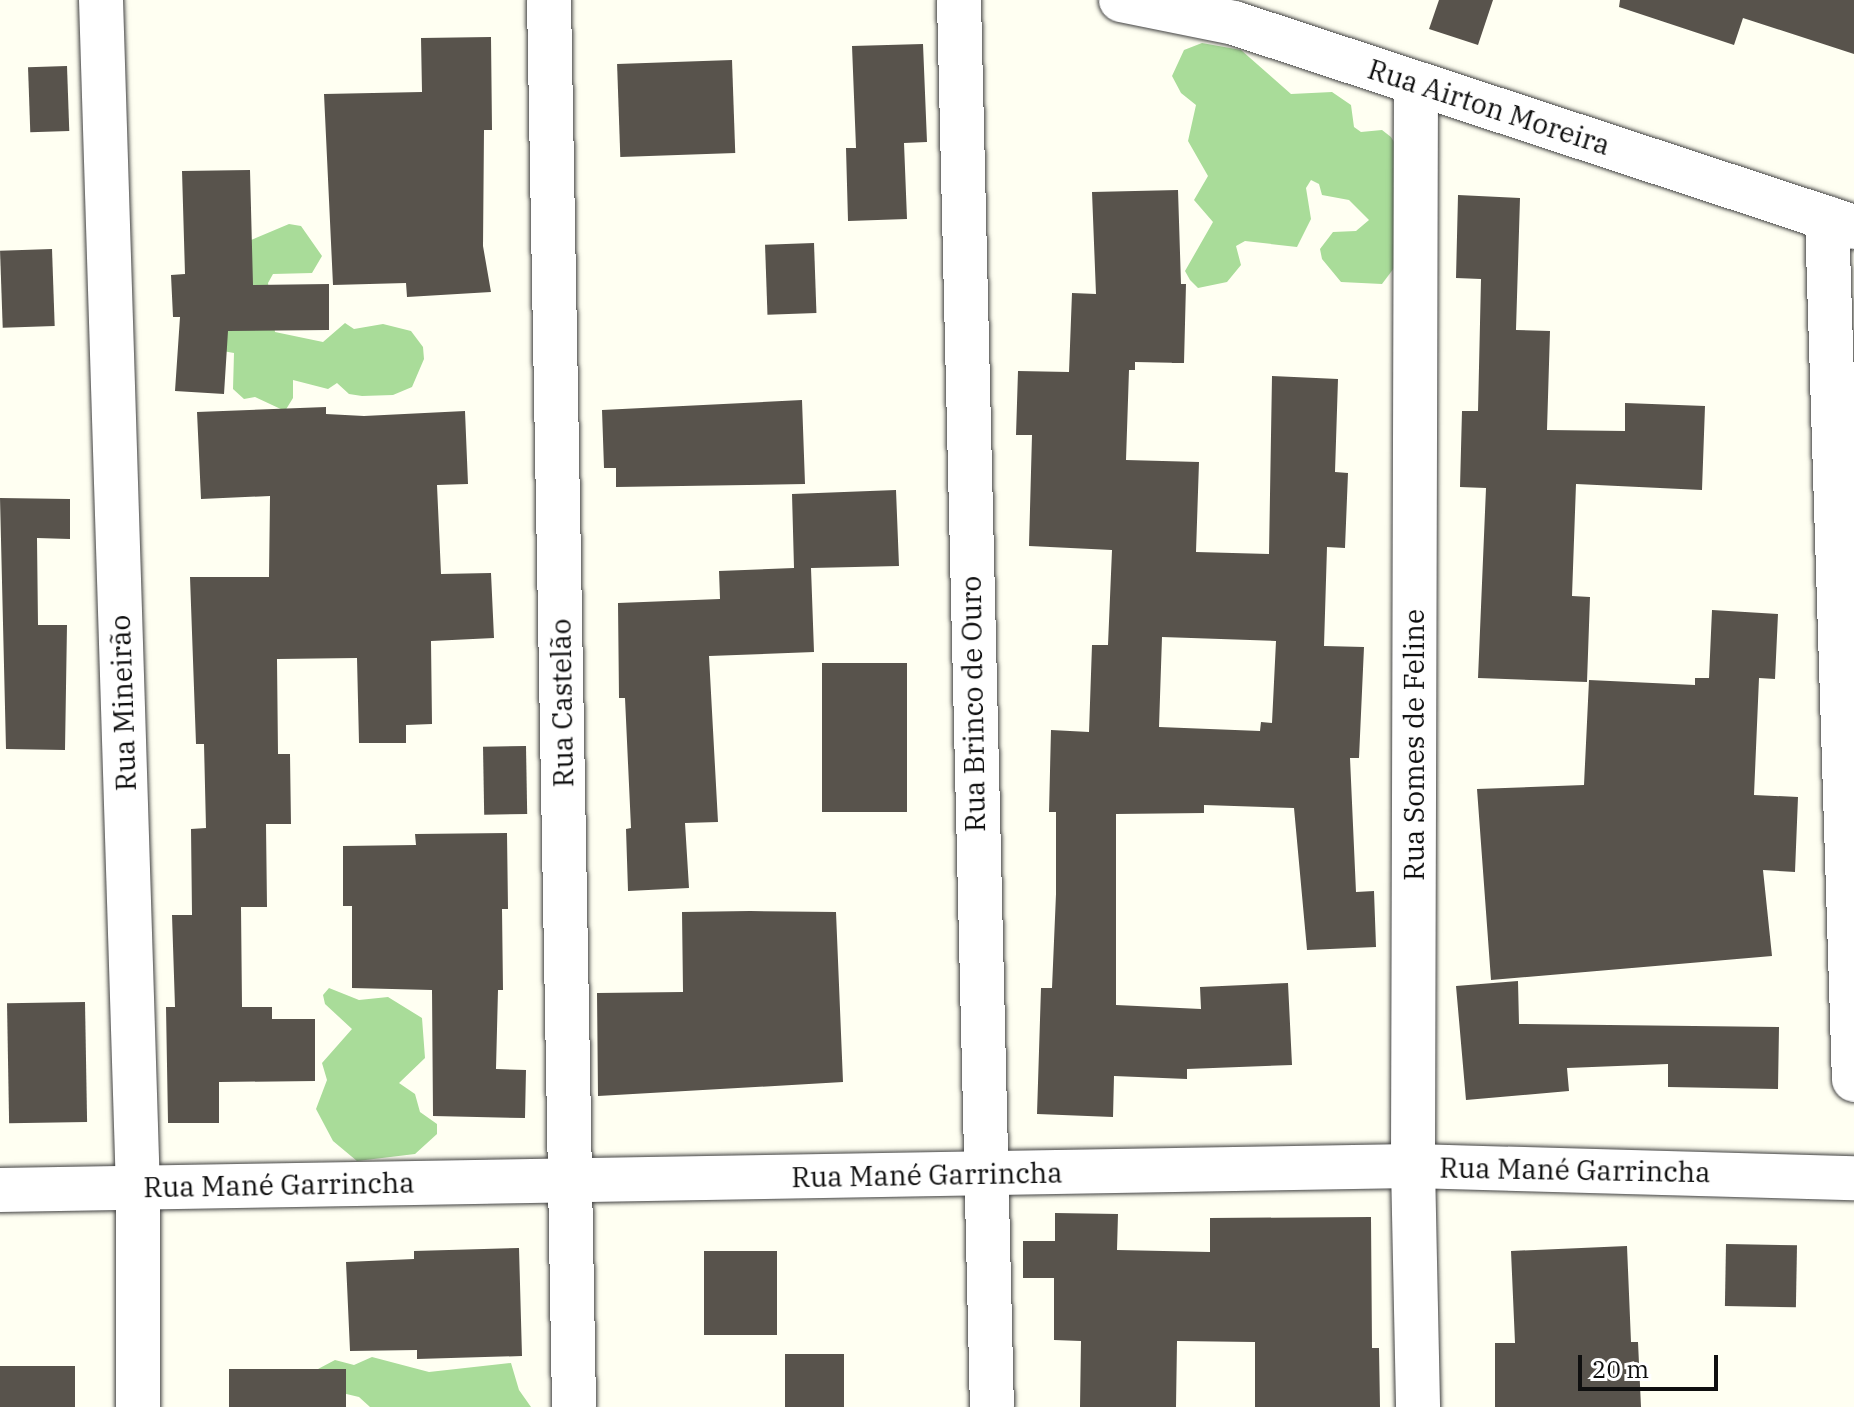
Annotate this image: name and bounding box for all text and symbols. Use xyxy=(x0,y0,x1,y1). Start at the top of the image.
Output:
street label: Rua Airton Moreira xyxy=(1364,52,1614,162)
street label: Rua Brinco de Ouro xyxy=(954,576,992,832)
street label: Rua Somes de Feline xyxy=(1397,609,1431,881)
street label: Rua Mineirão xyxy=(103,614,143,792)
street label: Rua Castelão xyxy=(544,618,580,788)
street label: Rua Mané Garrincha xyxy=(1439,1151,1711,1189)
street label: Rua Mané Garrincha xyxy=(791,1156,1063,1194)
street label: Rua Mané Garrincha xyxy=(143,1166,415,1204)
scale bar xyxy=(1582,1339,1722,1389)
text: 20 m xyxy=(1592,1353,1649,1385)

